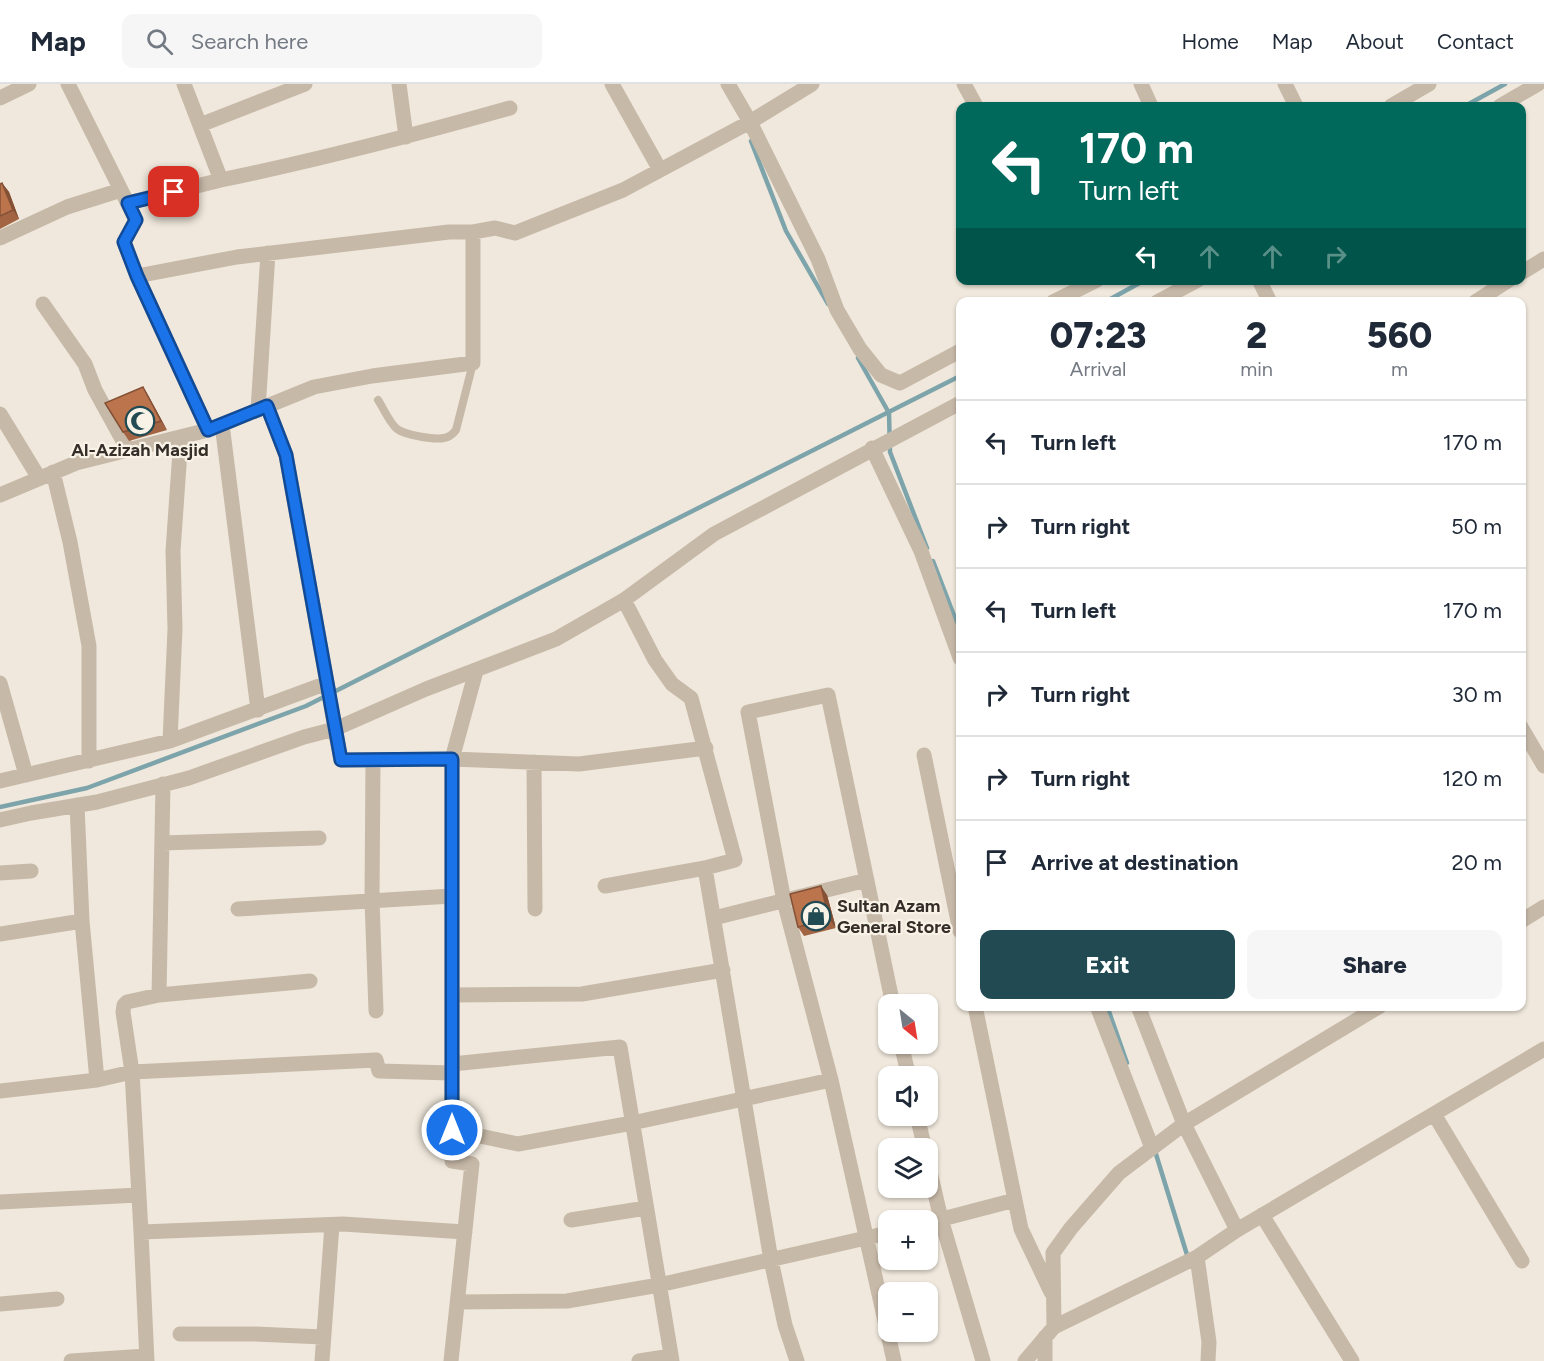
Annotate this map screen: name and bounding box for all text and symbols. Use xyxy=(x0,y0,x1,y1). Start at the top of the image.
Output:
search box xyxy=(122,14,542,68)
text: Map xyxy=(30,24,86,58)
icon: search xyxy=(143,25,176,58)
text: Search here xyxy=(191,28,308,55)
text: Home xyxy=(1182,29,1239,54)
text: Map xyxy=(1272,29,1313,54)
text: About xyxy=(1346,29,1404,54)
text: Contact xyxy=(1437,29,1514,54)
text: 170 m xyxy=(1079,123,1194,174)
icon: left xyxy=(980,126,1058,204)
pin xyxy=(148,166,199,217)
text: Turn left xyxy=(1079,174,1179,207)
icon: arrive xyxy=(157,175,190,208)
icon: left xyxy=(1130,240,1163,273)
icon: ahead xyxy=(1193,240,1226,273)
icon: ahead xyxy=(1256,240,1289,273)
icon: right xyxy=(1319,240,1352,273)
text: 07:23 xyxy=(1050,314,1147,357)
text: 2 xyxy=(1246,314,1267,357)
text: 560 xyxy=(1367,314,1432,357)
text: Arrival xyxy=(1070,357,1126,381)
text: min xyxy=(1240,357,1273,381)
text: m xyxy=(1391,357,1408,381)
mosque icon: Al-Azizah Masjid xyxy=(124,405,156,437)
icon: left xyxy=(980,426,1013,459)
text: Turn left xyxy=(1031,429,1117,456)
text: 170 m xyxy=(1443,429,1502,456)
place label: Al-Azizah Masjid xyxy=(71,439,209,461)
icon: right xyxy=(980,510,1013,543)
text: Turn right xyxy=(1031,513,1130,540)
text: 50 m xyxy=(1451,513,1502,540)
icon: left xyxy=(980,594,1013,627)
text: Turn left xyxy=(1031,597,1117,624)
text: 170 m xyxy=(1443,597,1502,624)
icon: right xyxy=(980,678,1013,711)
text: Turn right xyxy=(1031,681,1130,708)
text: 30 m xyxy=(1452,681,1502,708)
icon: right xyxy=(980,762,1013,795)
text: Turn right xyxy=(1031,765,1130,792)
text: 120 m xyxy=(1442,765,1502,792)
icon: arrive xyxy=(980,846,1013,879)
text: Arrive at destination xyxy=(1031,849,1239,876)
text: 20 m xyxy=(1451,849,1502,876)
place label: Sultan Azam General Store xyxy=(837,895,951,938)
shop icon: Sultan Azam General Store xyxy=(800,900,832,932)
button: Exit xyxy=(980,930,1235,999)
button: Share xyxy=(1247,930,1502,999)
north arrow xyxy=(878,994,938,1054)
map controls xyxy=(878,994,938,1342)
button: sound xyxy=(878,1066,938,1126)
position arrow xyxy=(420,1098,484,1162)
button: layers xyxy=(878,1138,938,1198)
button: + xyxy=(878,1210,938,1270)
button: − xyxy=(878,1282,938,1342)

